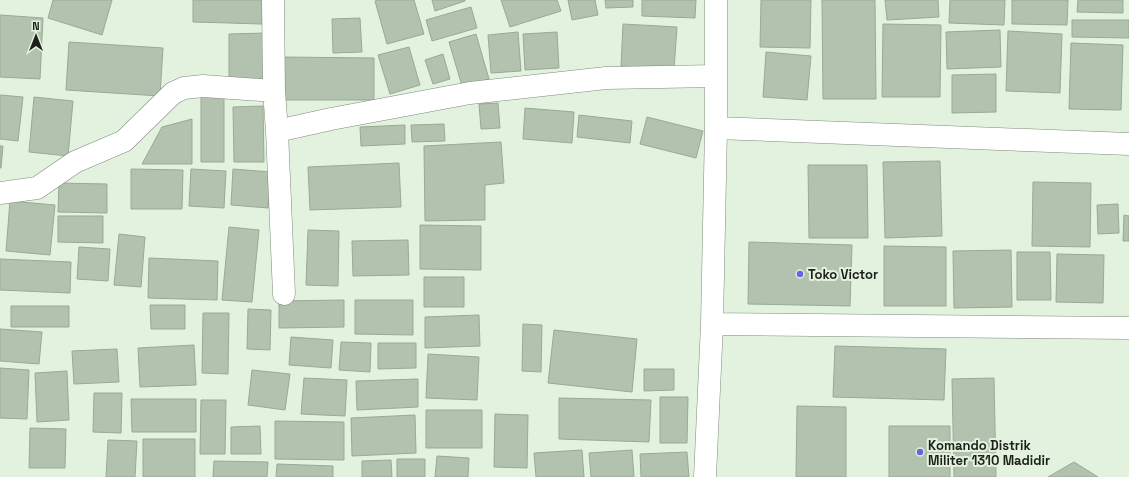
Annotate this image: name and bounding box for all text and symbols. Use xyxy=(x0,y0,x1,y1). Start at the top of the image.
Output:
north arrow xyxy=(16,16,56,56)
text: N xyxy=(32,19,40,33)
place label: Toko Victor xyxy=(808,266,878,283)
marker: Toko Victor xyxy=(795,269,805,279)
place label: Komando Distrik Militer 1310 Madidir xyxy=(928,437,1050,469)
marker: Komando Distrik Militer 1310 Madidir xyxy=(915,447,925,457)

